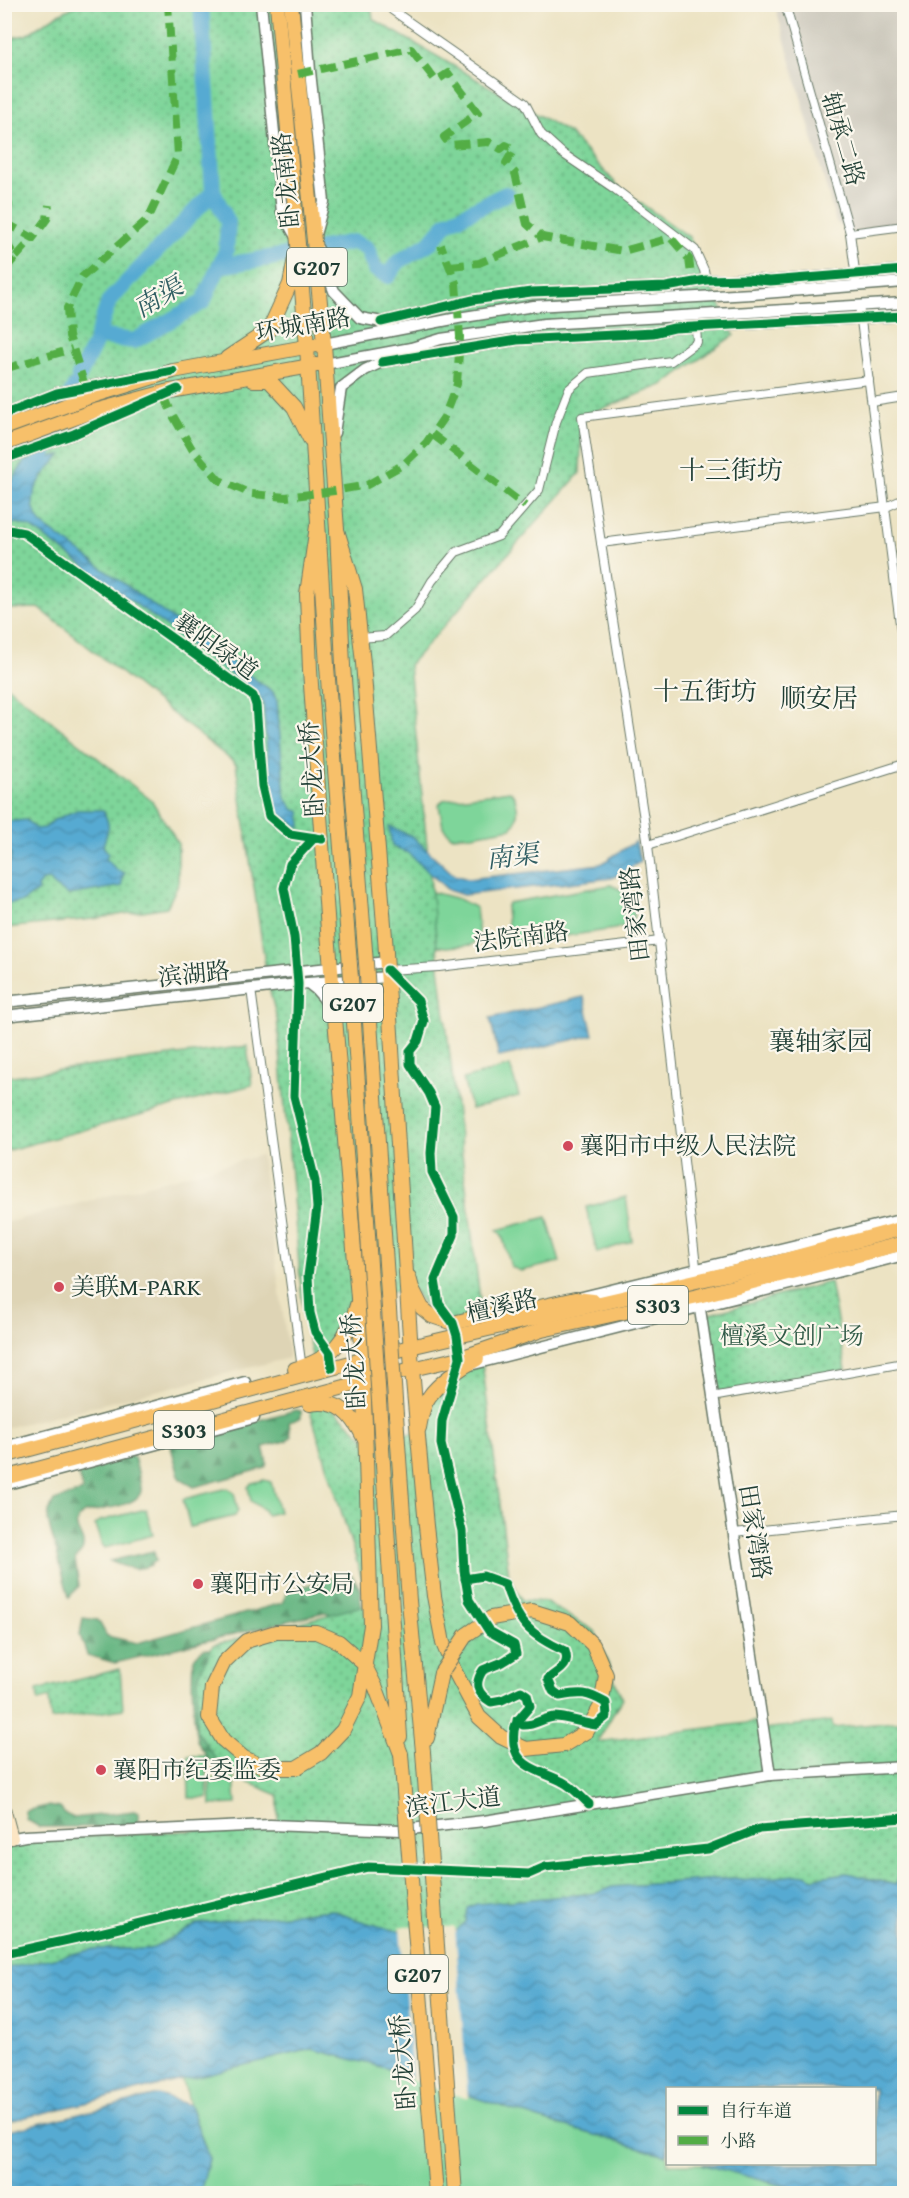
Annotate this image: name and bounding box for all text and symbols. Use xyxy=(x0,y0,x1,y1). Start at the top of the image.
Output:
street label: 轴承二路 xyxy=(813,88,874,190)
street label: 卧龙南路 xyxy=(263,130,308,230)
road number: G207 xyxy=(287,248,347,286)
water label: 南渠 xyxy=(125,265,193,327)
street label: 环城南路 xyxy=(253,299,353,350)
district label: 十三街坊 xyxy=(679,450,783,489)
street label: 襄阳绿道 xyxy=(167,603,265,688)
district label: 十五街坊 xyxy=(653,671,757,710)
district label: 顺安居 xyxy=(780,678,858,717)
street label: 卧龙大桥 xyxy=(291,720,332,818)
water label: 南渠 xyxy=(484,833,543,878)
street label: 田家湾路 xyxy=(611,864,658,964)
street label: 法院南路 xyxy=(471,913,571,960)
street label: 滨湖路 xyxy=(156,952,232,995)
road number: G207 xyxy=(323,984,383,1022)
district label: 襄轴家园 xyxy=(769,1021,873,1060)
place label: 襄阳市中级人民法院 xyxy=(580,1128,796,1163)
marker: 襄阳市中级人民法院 xyxy=(561,1139,575,1153)
place label: 美联M-PARK xyxy=(71,1269,202,1304)
marker: 美联M-PARK xyxy=(52,1280,66,1294)
street label: 檀溪路 xyxy=(463,1280,541,1331)
road number: S303 xyxy=(628,1286,688,1324)
street label: 卧龙大桥 xyxy=(333,1312,374,1410)
park label: 檀溪文创广场 xyxy=(720,1318,864,1353)
road number: S303 xyxy=(154,1411,214,1449)
street label: 田家湾路 xyxy=(731,1482,780,1582)
place label: 襄阳市公安局 xyxy=(210,1566,354,1601)
marker: 襄阳市公安局 xyxy=(191,1577,205,1591)
place label: 襄阳市纪委监委 xyxy=(113,1752,281,1787)
marker: 襄阳市纪委监委 xyxy=(94,1763,108,1777)
street label: 滨江大道 xyxy=(403,1778,503,1825)
road number: G207 xyxy=(388,1955,448,1993)
street label: 卧龙大桥 xyxy=(381,2013,424,2111)
legend xyxy=(666,2087,876,2165)
text: 自行车道 xyxy=(720,2097,792,2124)
text: 小路 xyxy=(720,2127,756,2154)

